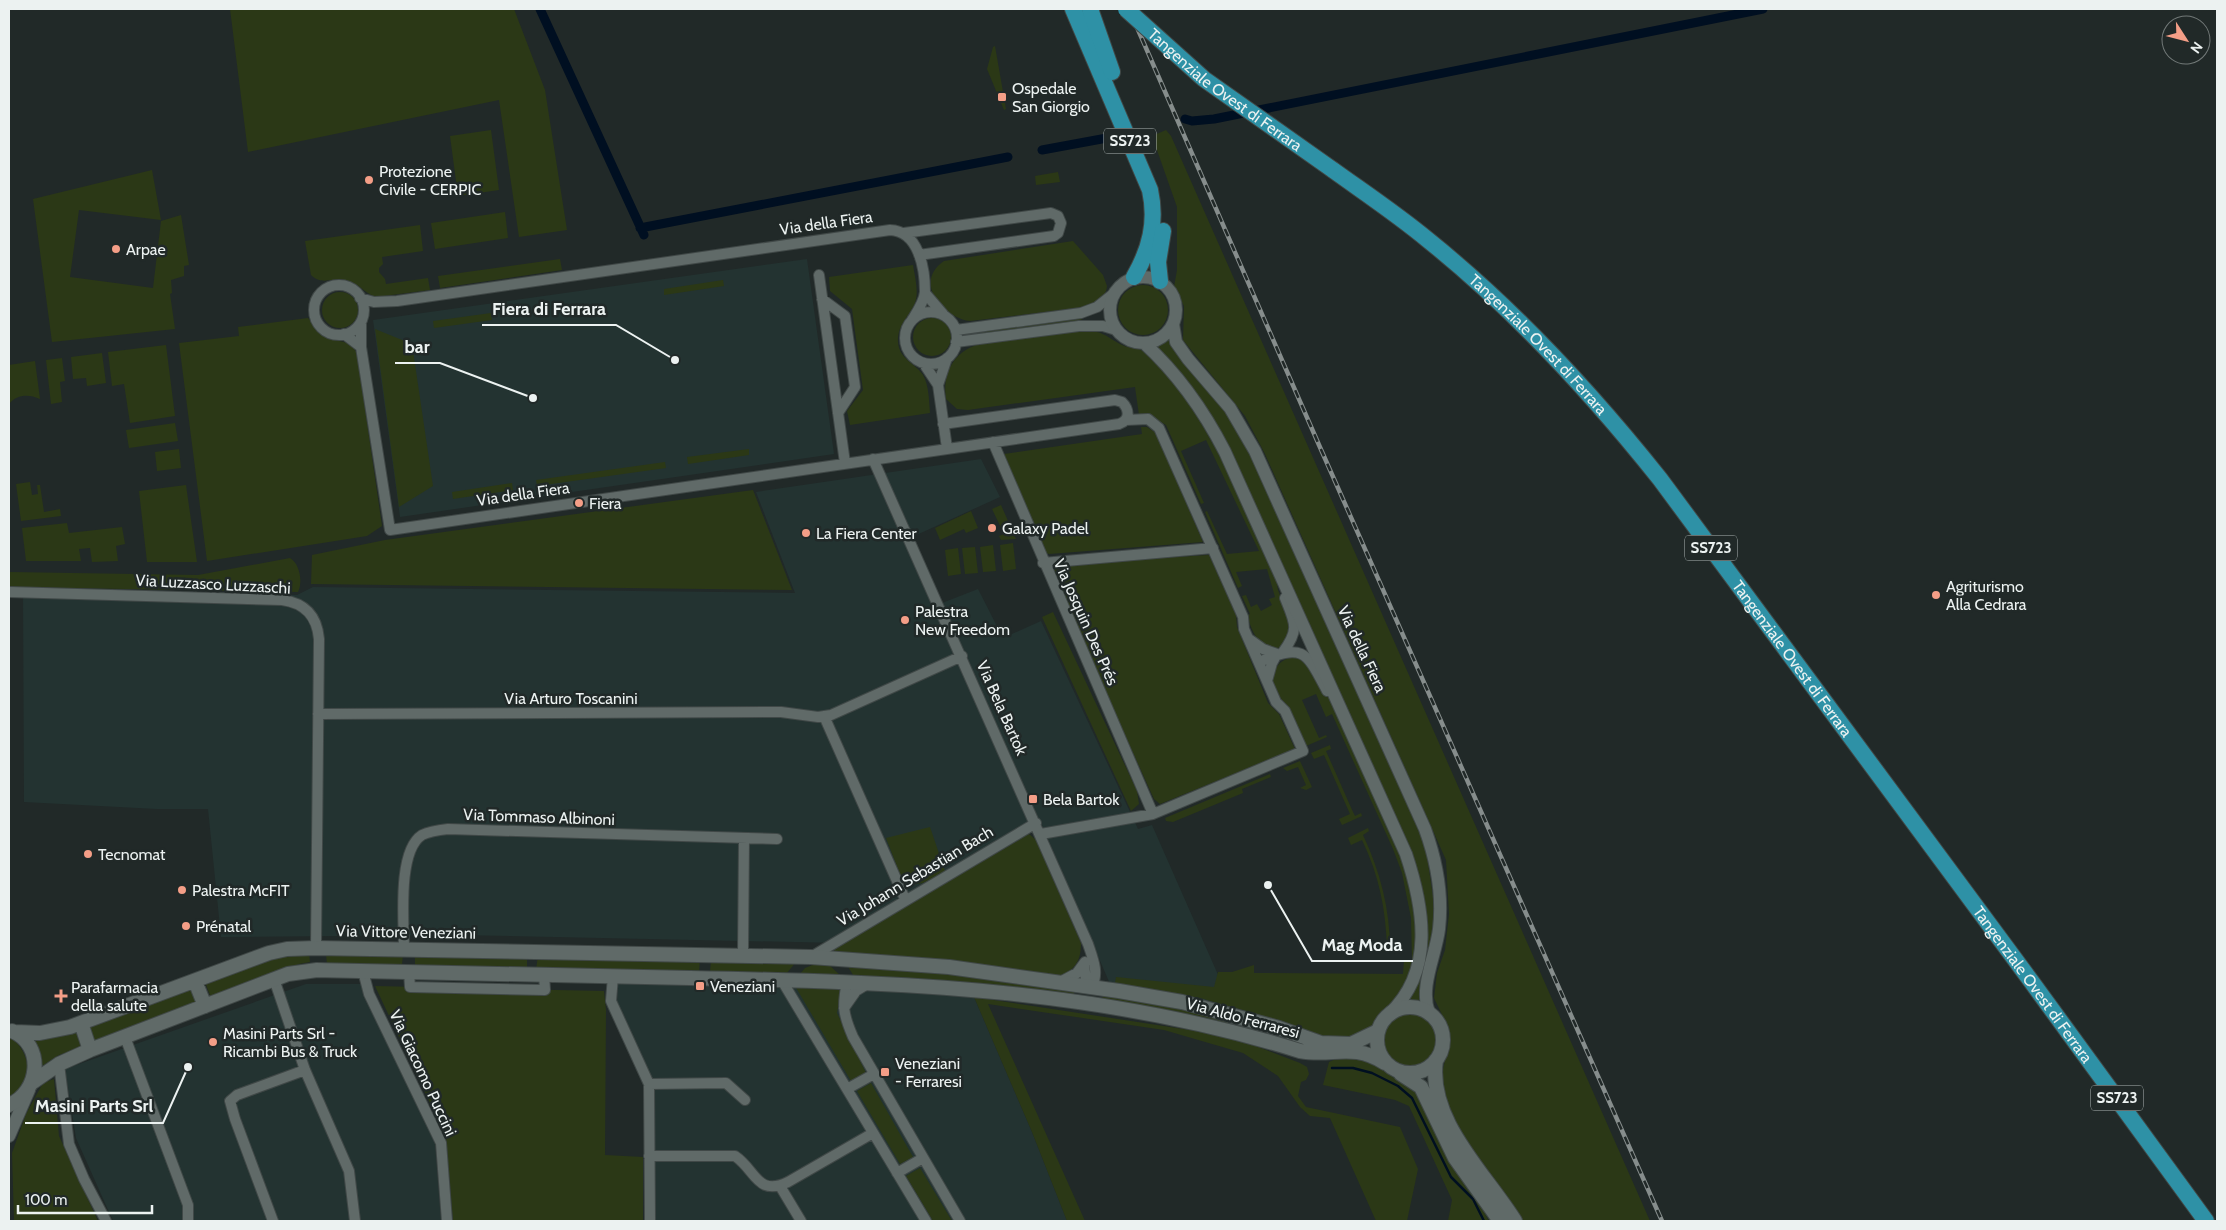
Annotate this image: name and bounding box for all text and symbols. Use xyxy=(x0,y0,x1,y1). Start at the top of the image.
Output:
north arrow xyxy=(2161,15,2211,65)
street label: Tangenziale Ovest di Ferrara xyxy=(1144,24,1306,155)
text: N xyxy=(2186,38,2207,57)
place label: Ospedale San Giorgio xyxy=(1012,79,1090,116)
marker: Ospedale San Giorgio xyxy=(996,91,1008,103)
road number: SS723 xyxy=(1104,128,1156,154)
place label: Protezione Civile - CERPIC xyxy=(379,162,481,199)
marker: Protezione Civile - CERPIC xyxy=(363,174,375,186)
street label: Via della Fiera xyxy=(778,207,874,239)
place label: Arpae xyxy=(126,240,166,259)
marker: Arpae xyxy=(110,243,122,255)
street label: Tangenziale Ovest di Ferrara xyxy=(1465,270,1612,418)
callout: Fiera di Ferrara xyxy=(482,292,616,325)
text: Fiera di Ferrara xyxy=(492,298,606,320)
callout: bar xyxy=(395,330,440,363)
text: bar xyxy=(404,336,430,358)
street label: Via della Fiera xyxy=(475,478,571,510)
place label: Fiera xyxy=(589,494,622,513)
marker: Fiera xyxy=(573,497,585,509)
place label: Galaxy Padel xyxy=(1002,519,1089,538)
marker: Galaxy Padel xyxy=(986,522,998,534)
place label: La Fiera Center xyxy=(816,524,918,543)
marker: La Fiera Center xyxy=(800,527,812,539)
road number: SS723 xyxy=(1685,536,1737,560)
street label: Via Josquin Des Prés xyxy=(1050,556,1123,688)
street label: Via Luzzasco Luzzaschi xyxy=(135,570,291,598)
street label: Tangenziale Ovest di Ferrara xyxy=(1729,577,1857,741)
place label: Agriturismo Alla Cedrara xyxy=(1946,577,2027,614)
marker: Agriturismo Alla Cedrara xyxy=(1930,589,1942,601)
place label: Palestra New Freedom xyxy=(915,602,1010,639)
street label: Via della Fiera xyxy=(1334,603,1391,696)
marker: Palestra New Freedom xyxy=(899,614,911,626)
street label: Via Bela Bartok xyxy=(973,658,1032,759)
street label: Via Arturo Toscanini xyxy=(504,689,638,708)
place label: Bela Bartok xyxy=(1043,790,1120,809)
marker: Bela Bartok xyxy=(1027,793,1039,805)
street label: Via Tommaso Albinoni xyxy=(463,805,615,829)
street label: Via Johann Sebastian Bach xyxy=(834,822,996,930)
place label: Tecnomat xyxy=(98,845,166,864)
marker: Tecnomat xyxy=(82,848,94,860)
place label: Palestra McFIT xyxy=(192,881,290,900)
marker: Palestra McFIT xyxy=(176,884,188,896)
street label: Tangenziale Ovest di Ferrara xyxy=(1969,902,2097,1067)
place label: Prénatal xyxy=(196,917,252,936)
marker: Prénatal xyxy=(180,920,192,932)
street label: Via Vittore Veneziani xyxy=(336,921,476,943)
callout: Mag Moda xyxy=(1312,928,1413,961)
text: Mag Moda xyxy=(1321,934,1403,956)
place label: Veneziani xyxy=(710,977,775,996)
place label: Parafarmacia della salute xyxy=(71,978,158,1015)
marker: Veneziani xyxy=(694,980,706,992)
marker: Parafarmacia della salute xyxy=(55,990,67,1002)
street label: Via Aldo Ferraresi xyxy=(1184,994,1302,1042)
street label: Via Giacomo Puccini xyxy=(385,1007,461,1139)
place label: Masini Parts Srl - Ricambi Bus & Truck xyxy=(223,1024,358,1061)
marker: Masini Parts Srl - Ricambi Bus & Truck xyxy=(207,1036,219,1048)
place label: Veneziani - Ferraresi xyxy=(895,1054,962,1091)
marker: Veneziani - Ferraresi xyxy=(879,1066,891,1078)
road number: SS723 xyxy=(2091,1086,2143,1110)
callout: Masini Parts Srl xyxy=(25,1090,163,1123)
text: Masini Parts Srl xyxy=(35,1095,153,1117)
scale bar xyxy=(18,1182,151,1214)
text: 100 m xyxy=(25,1191,67,1209)

